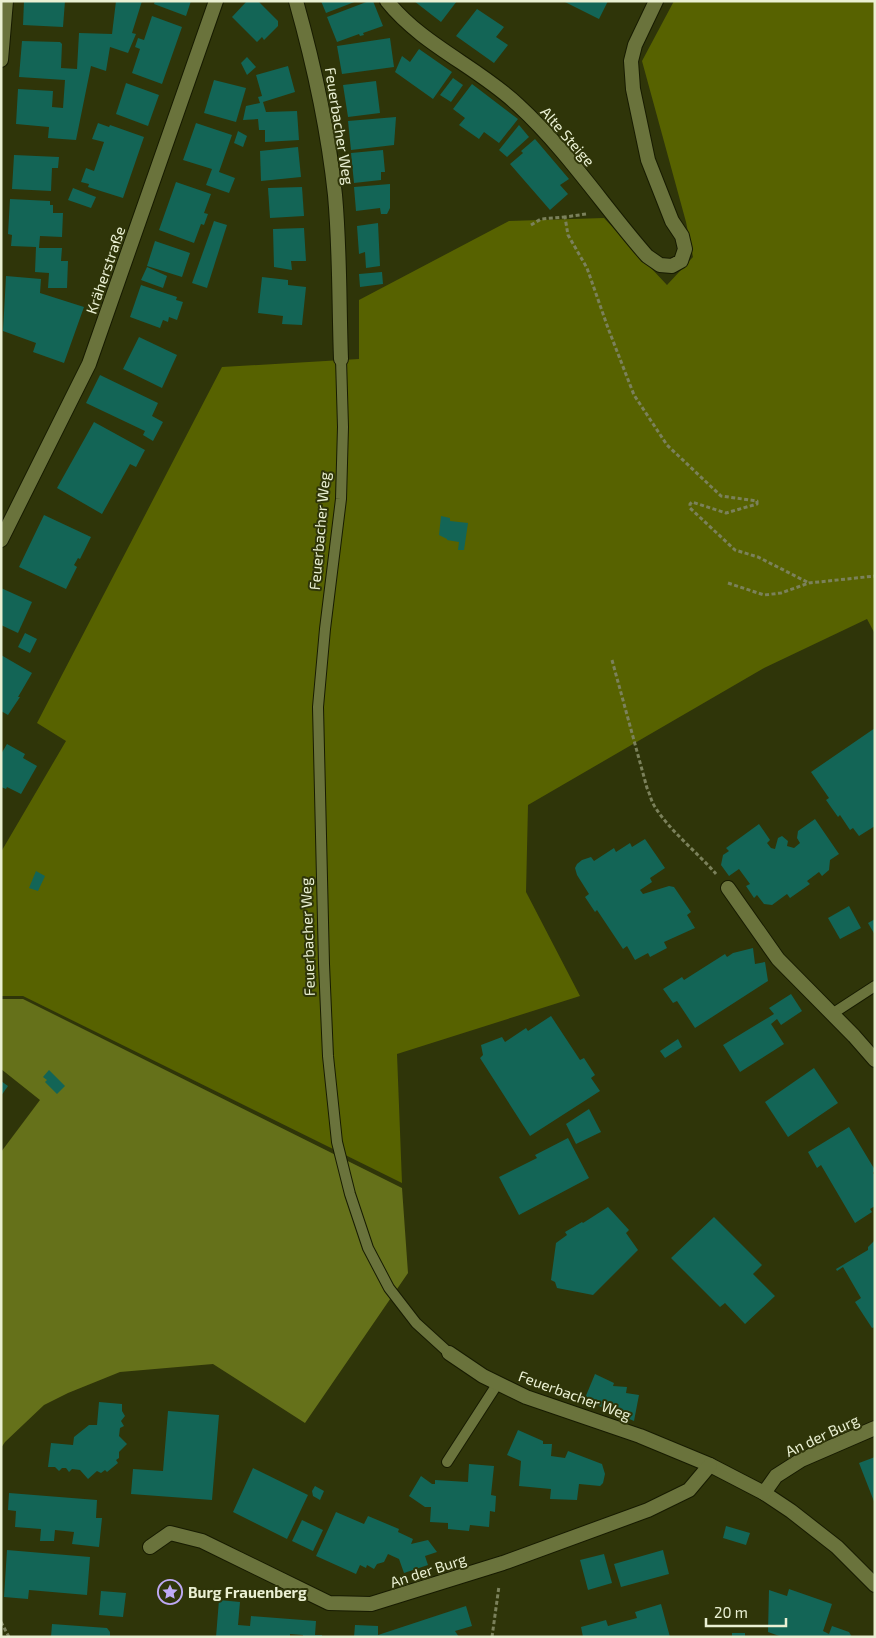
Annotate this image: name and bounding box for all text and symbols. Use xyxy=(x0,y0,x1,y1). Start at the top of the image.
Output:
street label: Feuerbacher Weg xyxy=(322,66,358,187)
street label: Alte Steige xyxy=(537,103,599,169)
street label: Kräherstraße xyxy=(82,224,128,316)
street label: Feuerbacher Weg xyxy=(305,470,333,591)
street label: Feuerbacher Weg xyxy=(296,877,318,997)
street label: Feuerbacher Weg xyxy=(516,1366,634,1424)
street label: An der Burg xyxy=(782,1410,862,1460)
street label: An der Burg xyxy=(388,1549,469,1591)
place icon: Burg Frauenberg xyxy=(157,1579,183,1605)
place label: Burg Frauenberg xyxy=(188,1583,307,1601)
scale bar xyxy=(706,1596,786,1628)
text: 20 m xyxy=(714,1603,748,1621)

